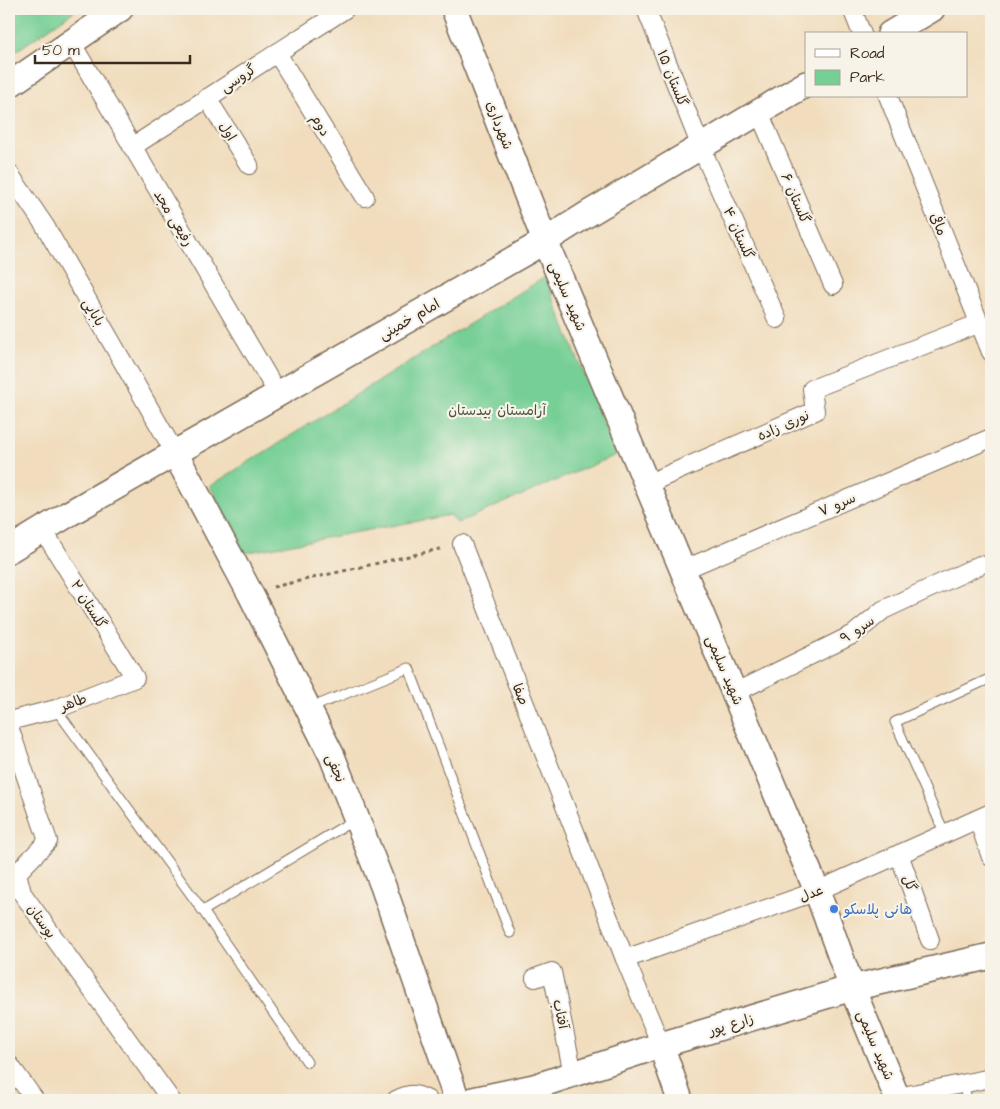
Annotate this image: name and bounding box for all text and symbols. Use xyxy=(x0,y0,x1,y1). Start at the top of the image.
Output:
scale bar xyxy=(35,32,190,64)
legend xyxy=(805,32,968,98)
text: 50 m xyxy=(42,40,80,61)
text: Road xyxy=(850,43,885,64)
street label: گلستان ۱۵ xyxy=(652,47,692,110)
street label: گروسی xyxy=(217,60,260,98)
text: Park xyxy=(850,67,885,88)
street label: شهرداری xyxy=(481,98,517,153)
street label: دوم xyxy=(306,111,335,140)
street label: اول xyxy=(214,118,241,145)
street label: گلستان ۶ xyxy=(775,170,815,227)
street label: رفیعی مجد xyxy=(148,187,198,250)
street label: گلستان ۴ xyxy=(718,204,758,263)
street label: مافی xyxy=(925,210,952,239)
street label: شهید سلیمی xyxy=(543,259,591,334)
street label: امام خمینی xyxy=(375,294,444,345)
street label: بابایی xyxy=(77,295,109,330)
park label: آرامستان بیدستان xyxy=(448,401,546,421)
street label: نوری زاده xyxy=(754,406,813,446)
street label: سرو ۷ xyxy=(816,488,859,522)
street label: گلستان ۲ xyxy=(65,576,111,633)
street label: سرو ۹ xyxy=(836,611,879,649)
street label: شهید سلیمی xyxy=(700,633,748,708)
street label: صفا xyxy=(507,681,533,708)
street label: طاهر xyxy=(56,689,90,718)
street label: نجفی xyxy=(320,751,350,786)
street label: گل xyxy=(897,872,921,894)
street label: عدل xyxy=(797,880,826,908)
street label: بوستان xyxy=(22,900,61,943)
place label: هانی پلاسکو xyxy=(843,900,912,920)
marker: هانی پلاسکو xyxy=(828,903,840,915)
street label: آفتاب xyxy=(547,998,573,1031)
street label: شهید سلیمی xyxy=(851,1008,899,1083)
street label: زارع پور xyxy=(706,1009,756,1042)

